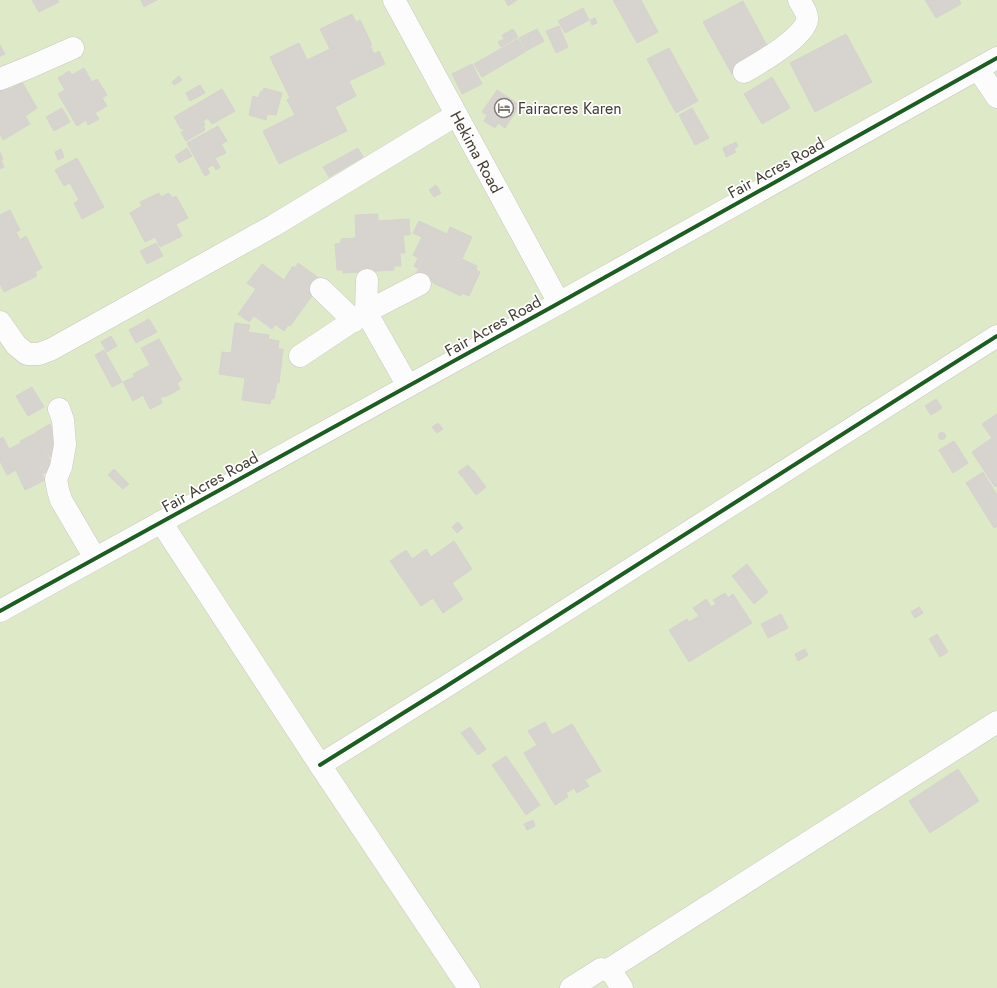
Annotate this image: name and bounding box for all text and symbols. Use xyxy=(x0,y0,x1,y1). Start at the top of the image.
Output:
hotel icon: Fairacres Karen xyxy=(493,97,515,119)
place label: Fairacres Karen xyxy=(518,97,622,120)
street label: Hekima Road xyxy=(445,107,508,197)
street label: Fair Acres Road xyxy=(724,132,828,204)
street label: Fair Acres Road xyxy=(441,290,545,362)
street label: Fair Acres Road xyxy=(158,446,262,518)

